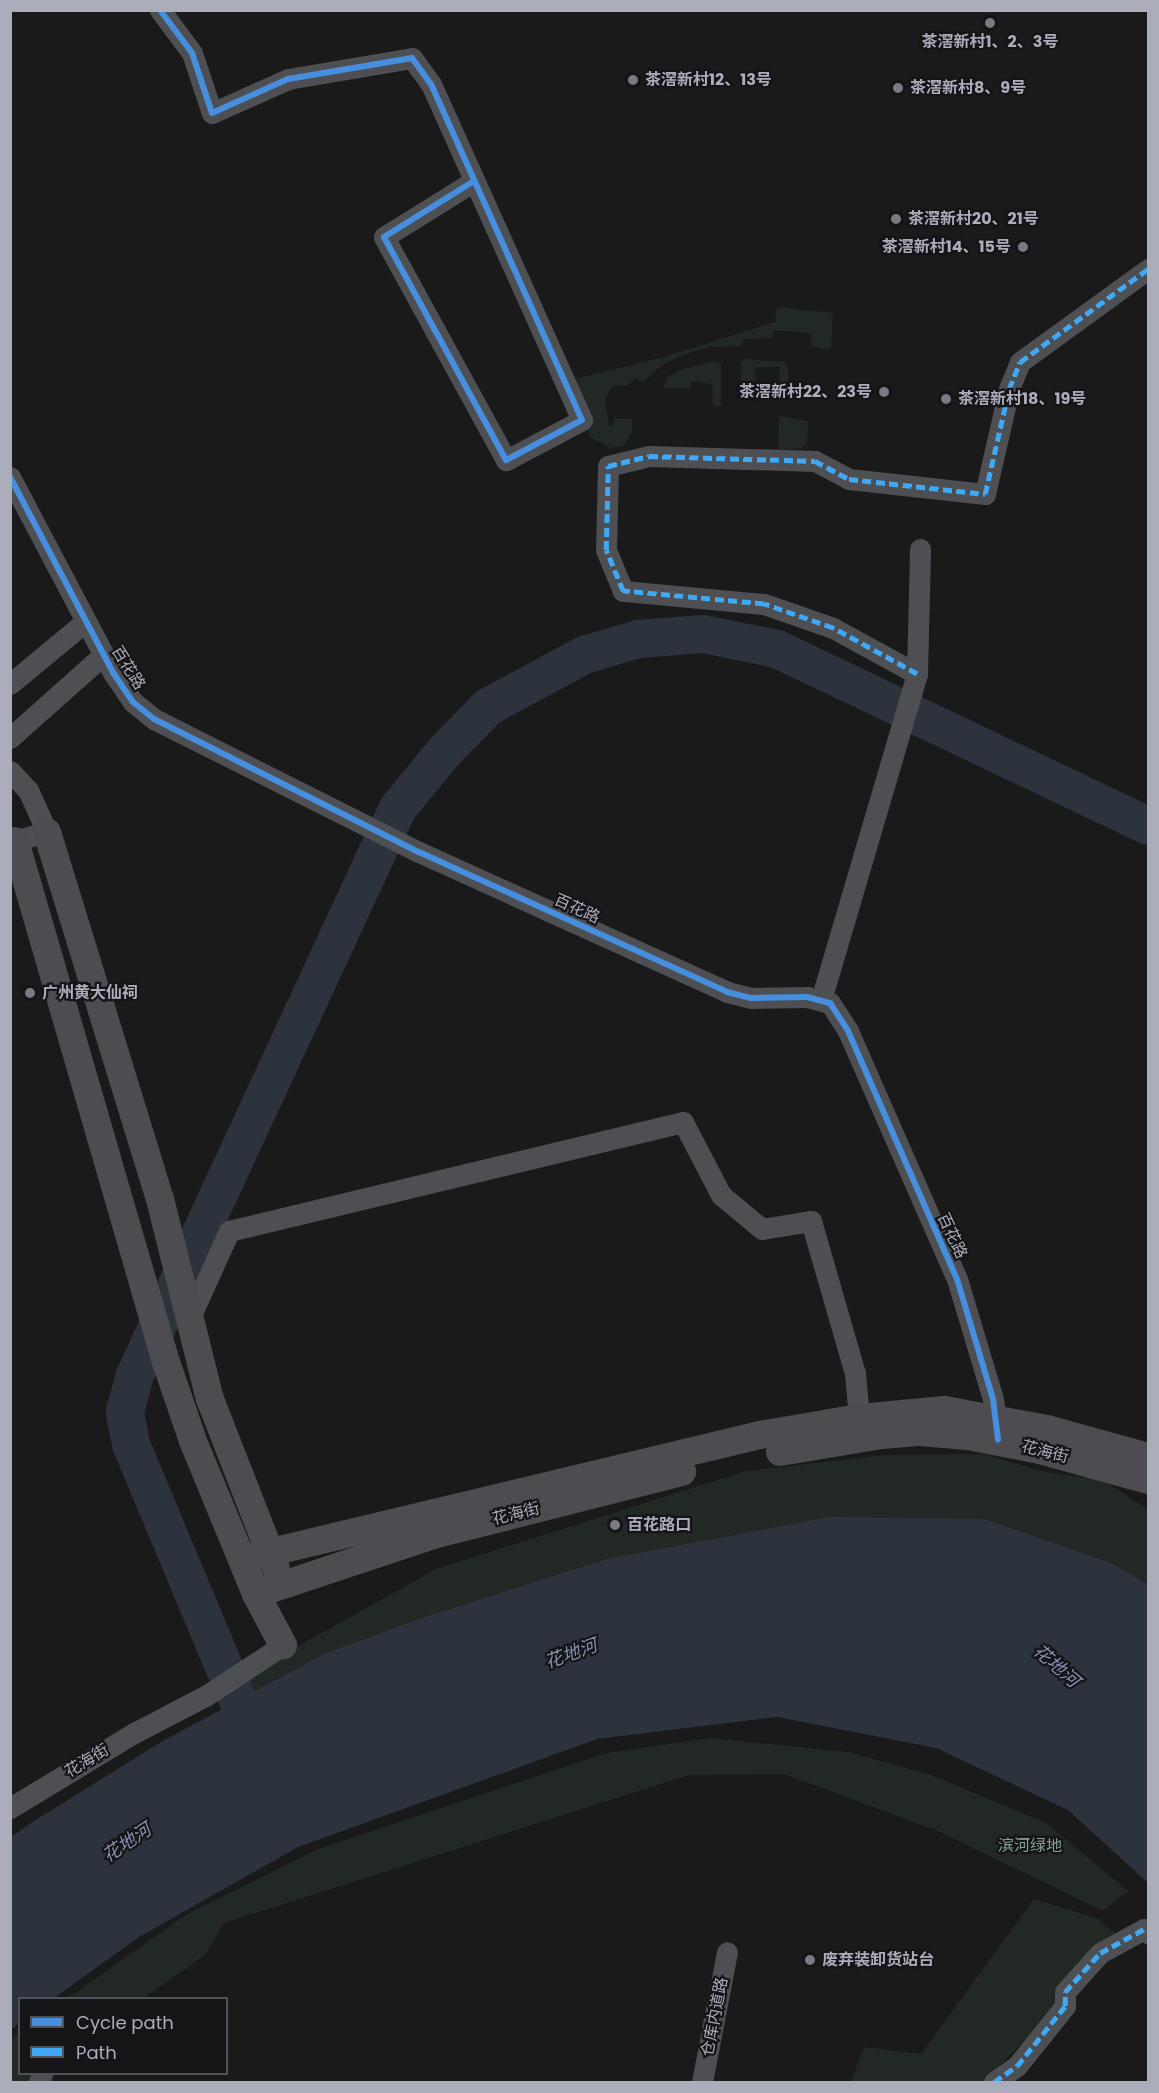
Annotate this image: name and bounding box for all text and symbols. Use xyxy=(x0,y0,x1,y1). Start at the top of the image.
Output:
marker: 茶滘新村1、2、3号 xyxy=(983,16,997,30)
place label: 茶滘新村1、2、3号 xyxy=(922,32,1058,52)
place label: 茶滘新村12、13号 xyxy=(645,70,772,90)
marker: 茶滘新村12、13号 xyxy=(626,73,640,87)
place label: 茶滘新村8、9号 xyxy=(910,78,1026,98)
marker: 茶滘新村8、9号 xyxy=(891,81,905,95)
place label: 茶滘新村20、21号 xyxy=(908,209,1039,229)
marker: 茶滘新村20、21号 xyxy=(889,212,903,226)
place label: 茶滘新村14、15号 xyxy=(882,237,1011,257)
marker: 茶滘新村14、15号 xyxy=(1016,240,1030,254)
place label: 茶滘新村22、23号 xyxy=(739,382,872,402)
marker: 茶滘新村22、23号 xyxy=(877,385,891,399)
place label: 茶滘新村18、19号 xyxy=(958,389,1086,409)
marker: 茶滘新村18、19号 xyxy=(939,392,953,406)
street label: 百花路 xyxy=(107,643,149,693)
street label: 百花路 xyxy=(551,890,603,928)
place label: 广州黄大仙祠 xyxy=(42,983,138,1003)
marker: 广州黄大仙祠 xyxy=(23,986,37,1000)
street label: 百花路 xyxy=(933,1210,971,1262)
street label: 花海街 xyxy=(1019,1437,1071,1467)
street label: 花海街 xyxy=(490,1499,542,1529)
place label: 百花路口 xyxy=(627,1515,691,1535)
marker: 百花路口 xyxy=(608,1518,622,1532)
water label: 花地河 xyxy=(542,1635,600,1673)
water label: 花地河 xyxy=(1029,1640,1083,1692)
street label: 花海街 xyxy=(61,1740,113,1782)
water label: 花地河 xyxy=(99,1819,155,1867)
park label: 滨河绿地 xyxy=(998,1836,1062,1856)
place label: 废弃装卸货站台 xyxy=(822,1950,934,1970)
marker: 废弃装卸货站台 xyxy=(803,1953,817,1967)
street label: 仓库内道路 xyxy=(698,1976,732,2058)
legend xyxy=(18,1997,228,2075)
text: Cycle path xyxy=(76,2010,174,2035)
text: Path xyxy=(76,2040,117,2065)

